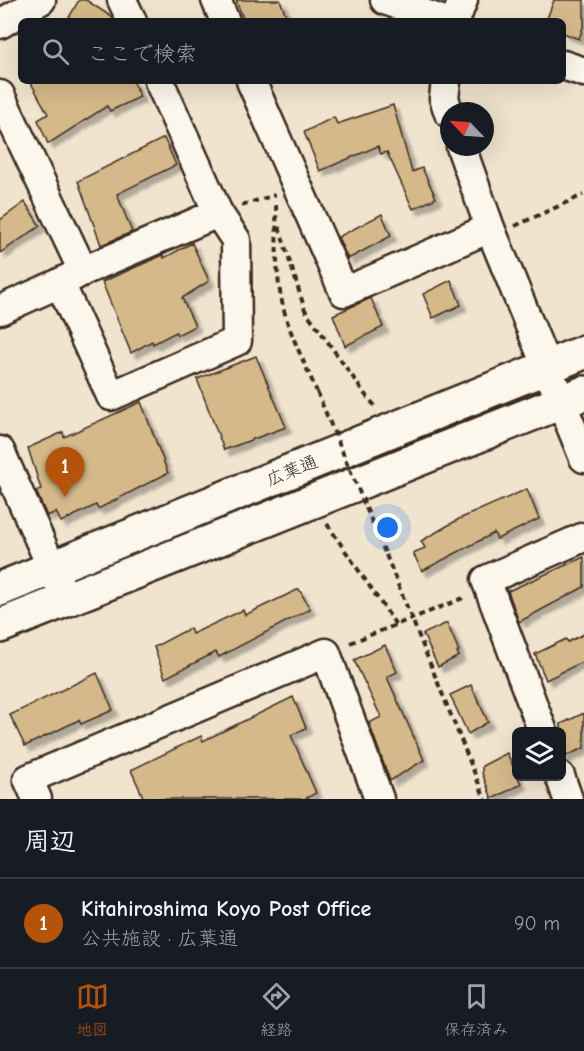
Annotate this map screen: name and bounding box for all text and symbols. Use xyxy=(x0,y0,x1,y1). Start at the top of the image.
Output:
search box xyxy=(18,18,566,84)
icon: search xyxy=(39,35,72,68)
text: ここで検索 xyxy=(87,41,197,67)
north arrow xyxy=(440,102,494,156)
pin: 1 xyxy=(46,448,84,497)
street label: 広葉通 xyxy=(263,451,321,491)
your location xyxy=(373,513,402,542)
map controls xyxy=(512,727,566,781)
button: layers xyxy=(512,727,566,781)
text: 周辺 xyxy=(24,827,76,857)
text: Kitahiroshima Koyo Post Office xyxy=(81,896,371,922)
text: 1 xyxy=(40,912,47,935)
text: 90 m xyxy=(514,912,560,935)
text: 公共施設 · 広葉通 xyxy=(81,927,238,950)
tab: 地図 xyxy=(76,980,109,1040)
tab: 経路 xyxy=(260,980,293,1040)
tab: 保存済み xyxy=(444,980,508,1040)

